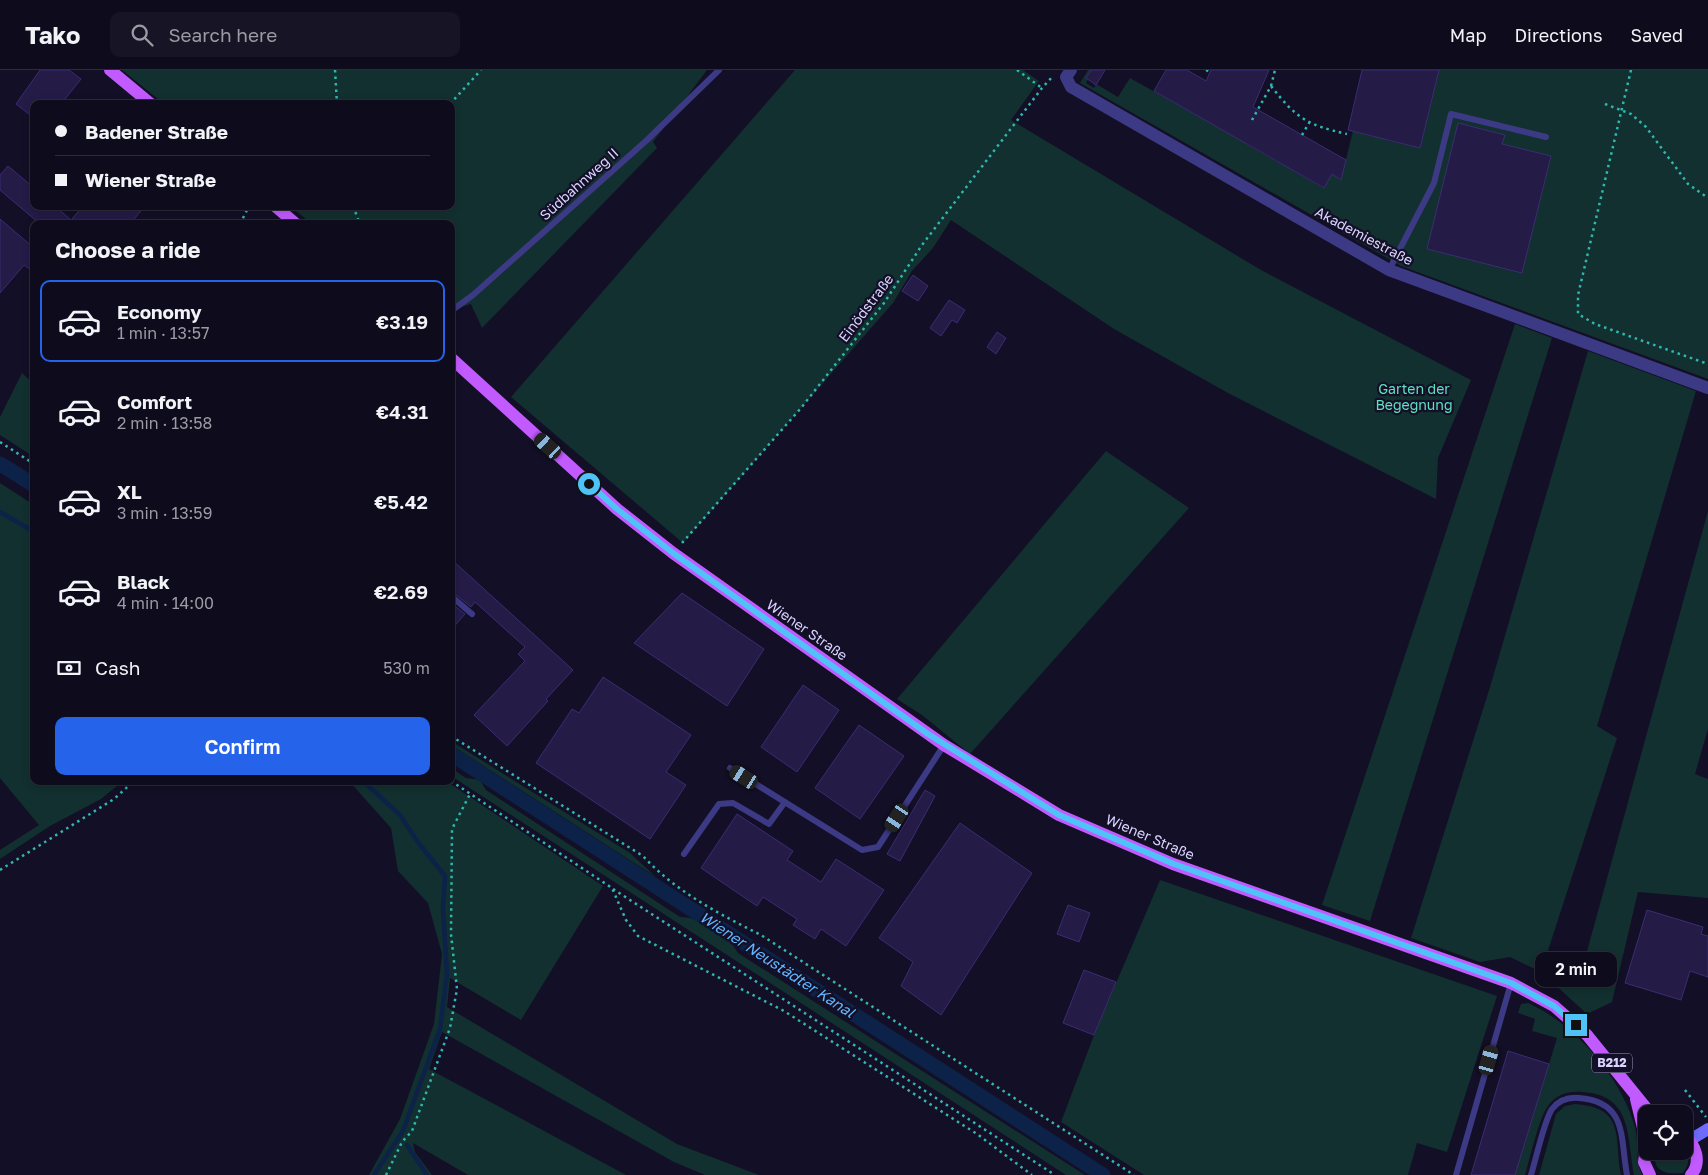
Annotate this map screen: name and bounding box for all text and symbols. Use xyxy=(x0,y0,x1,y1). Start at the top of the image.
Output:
search box xyxy=(110,12,460,57)
text: Tako xyxy=(25,20,80,49)
icon: search xyxy=(128,21,156,49)
text: Search here xyxy=(168,23,277,46)
text: Map xyxy=(1450,24,1486,46)
text: Directions xyxy=(1514,24,1602,46)
text: Saved xyxy=(1630,24,1683,46)
text: Badener Straße xyxy=(85,120,228,143)
street label: Südbahnweg II xyxy=(536,144,621,223)
text: Wiener Straße xyxy=(85,168,216,191)
street label: Akademiestraße xyxy=(1312,203,1416,269)
text: Choose a ride xyxy=(55,236,201,263)
street label: Einödstraße xyxy=(835,270,897,345)
icon: car xyxy=(57,299,102,344)
text: Economy xyxy=(117,300,202,323)
text: €3.19 xyxy=(376,310,428,333)
text: 1 min · 13:57 xyxy=(117,323,210,343)
park label: Garten der Begegnung xyxy=(1375,380,1453,413)
icon: car xyxy=(57,389,102,434)
text: Comfort xyxy=(117,390,192,413)
text: €4.31 xyxy=(376,400,428,423)
text: 2 min · 13:58 xyxy=(117,413,212,433)
car xyxy=(531,430,564,462)
route start xyxy=(578,473,600,495)
icon: car xyxy=(57,479,102,524)
text: XL xyxy=(117,480,142,503)
text: €5.42 xyxy=(374,490,428,513)
text: 3 min · 13:59 xyxy=(117,503,212,523)
icon: car xyxy=(57,569,102,614)
text: Black xyxy=(117,570,170,593)
text: €2.69 xyxy=(374,580,428,603)
text: 4 min · 14:00 xyxy=(117,593,214,613)
street label: Wiener Straße xyxy=(764,595,851,664)
icon: cash xyxy=(55,654,83,682)
text: Cash xyxy=(95,656,140,679)
text: 530 m xyxy=(383,658,430,678)
button: Confirm xyxy=(55,717,430,775)
car xyxy=(727,763,760,791)
car xyxy=(882,801,911,835)
street label: Wiener Straße xyxy=(1103,810,1197,863)
water label: Wiener Neustädter Kanal xyxy=(697,907,859,1022)
callout: 2 min xyxy=(1535,952,1617,988)
text: 2 min xyxy=(1555,959,1597,979)
route end xyxy=(1565,1014,1587,1036)
car xyxy=(1477,1044,1500,1076)
road number: B212 xyxy=(1592,1054,1632,1072)
map controls xyxy=(1638,1105,1693,1160)
button: locate xyxy=(1638,1105,1693,1160)

